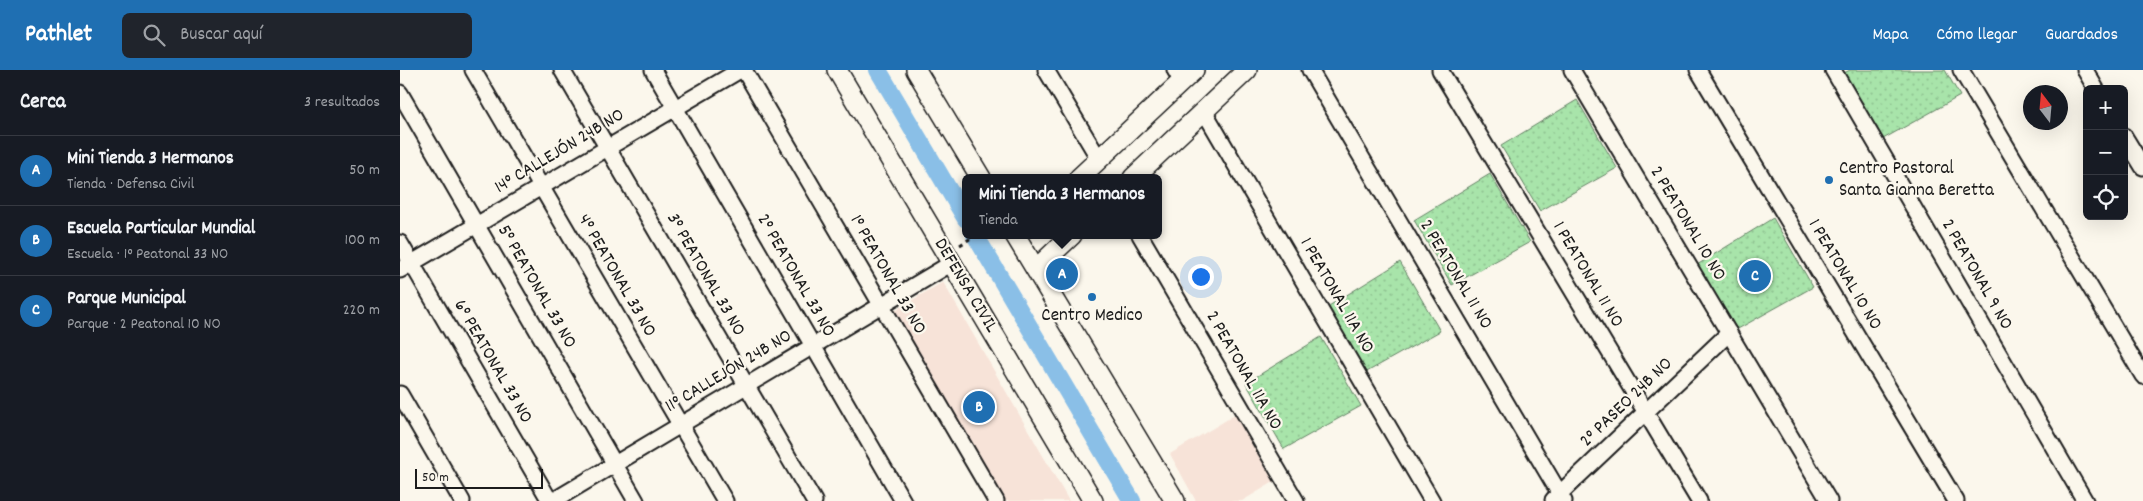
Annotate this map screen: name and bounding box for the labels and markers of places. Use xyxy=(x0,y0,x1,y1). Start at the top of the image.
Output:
place label: Centro Pastoral Santa Gianna Beretta xyxy=(1839,156,1995,205)
marker: Centro Pastoral Santa Gianna Beretta xyxy=(1823,174,1835,186)
pin: A xyxy=(1046,255,1078,293)
pin: C xyxy=(1739,257,1771,295)
marker: Centro Medico xyxy=(1086,291,1098,303)
place label: Centro Medico xyxy=(1041,303,1143,330)
pin: B xyxy=(963,388,995,426)

